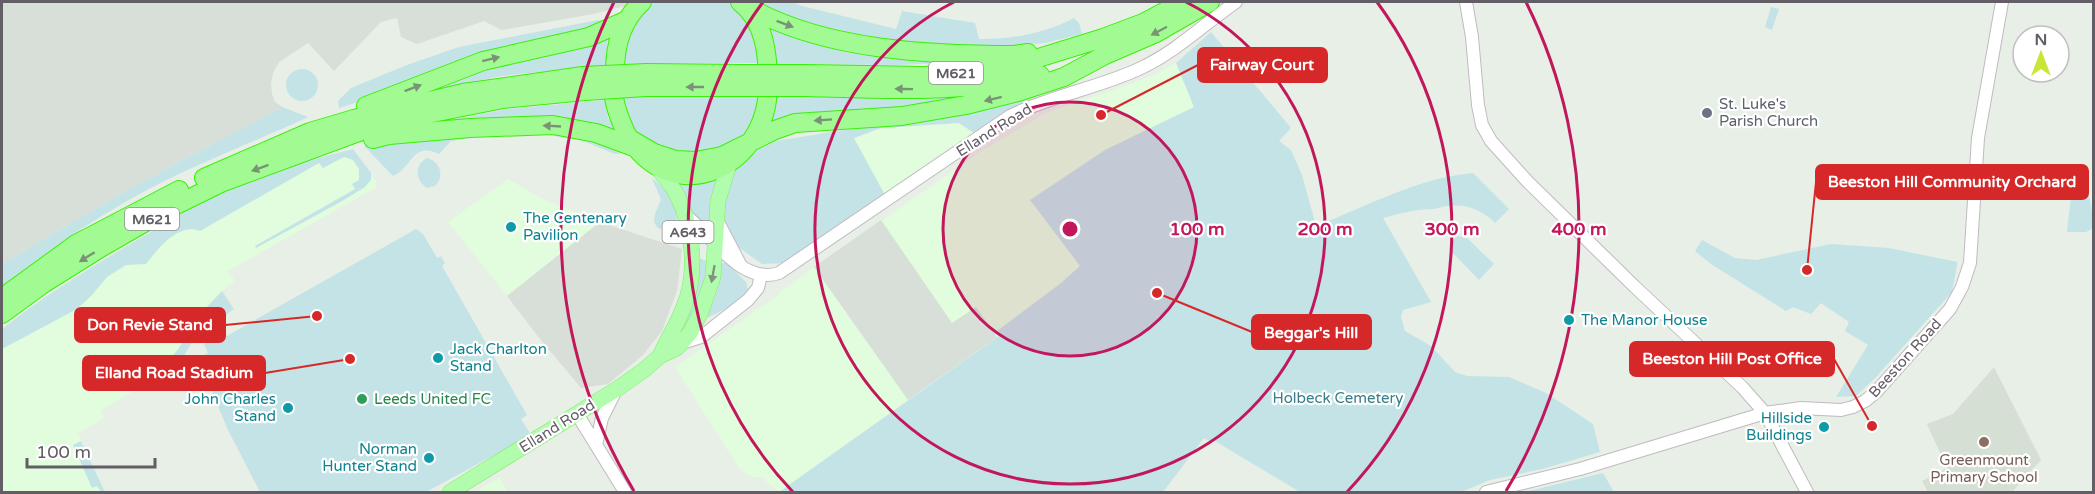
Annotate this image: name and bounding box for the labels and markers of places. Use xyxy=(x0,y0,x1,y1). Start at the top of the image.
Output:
callout: Fairway Court xyxy=(1198,48,1327,82)
place label: St. Luke's Parish Church xyxy=(1719,95,1818,130)
marker: St. Luke's Parish Church xyxy=(1700,106,1714,120)
callout: Beeston Hill Community Orchard xyxy=(1816,165,2088,199)
place label: The Centenary Pavilion xyxy=(523,209,627,244)
centre of rings xyxy=(1060,219,1080,239)
marker: The Centenary Pavilion xyxy=(504,220,518,234)
callout: Don Revie Stand xyxy=(75,308,225,342)
place label: The Manor House xyxy=(1581,311,1707,329)
marker: The Manor House xyxy=(1562,313,1576,327)
callout: Beggar's Hill xyxy=(1252,315,1371,349)
place label: Jack Charlton Stand xyxy=(450,340,547,375)
callout: Beeston Hill Post Office xyxy=(1630,342,1834,376)
marker: Jack Charlton Stand xyxy=(431,351,445,365)
callout: Elland Road Stadium xyxy=(83,356,265,390)
place label: John Charles Stand xyxy=(185,390,276,425)
place label: Leeds United FC xyxy=(374,390,491,408)
marker: Leeds United FC xyxy=(355,392,369,406)
marker: John Charles Stand xyxy=(281,401,295,415)
place label: Hillside Buildings xyxy=(1746,409,1812,444)
marker: Hillside Buildings xyxy=(1817,420,1831,434)
marker: Greenmount Primary School xyxy=(1977,435,1991,449)
place label: Norman Hunter Stand xyxy=(322,440,417,475)
marker: Norman Hunter Stand xyxy=(422,451,436,465)
place label: Greenmount Primary School xyxy=(1930,451,2038,486)

